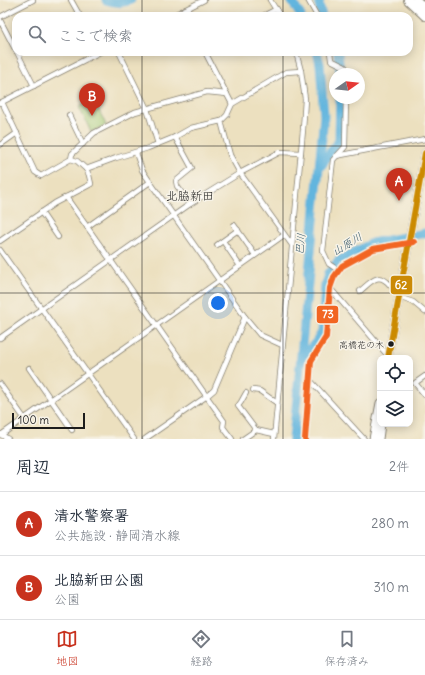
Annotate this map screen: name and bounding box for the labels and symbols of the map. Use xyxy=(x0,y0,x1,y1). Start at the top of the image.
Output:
north arrow xyxy=(329,68,365,104)
pin: B xyxy=(79,83,105,116)
pin: A xyxy=(386,168,412,201)
district label: 北脇新田 xyxy=(166,188,214,203)
water label: 山原川 xyxy=(329,230,365,258)
water label: 巴川 xyxy=(292,232,308,256)
line badge: 62 xyxy=(390,275,413,295)
text: 62 xyxy=(395,278,407,292)
your location xyxy=(208,293,228,313)
line badge: 73 xyxy=(316,305,339,324)
text: 73 xyxy=(322,307,334,321)
place label: 高橋花の木 xyxy=(339,339,384,350)
marker: 高橋花の木 xyxy=(386,339,396,349)
scale bar xyxy=(12,411,85,430)

